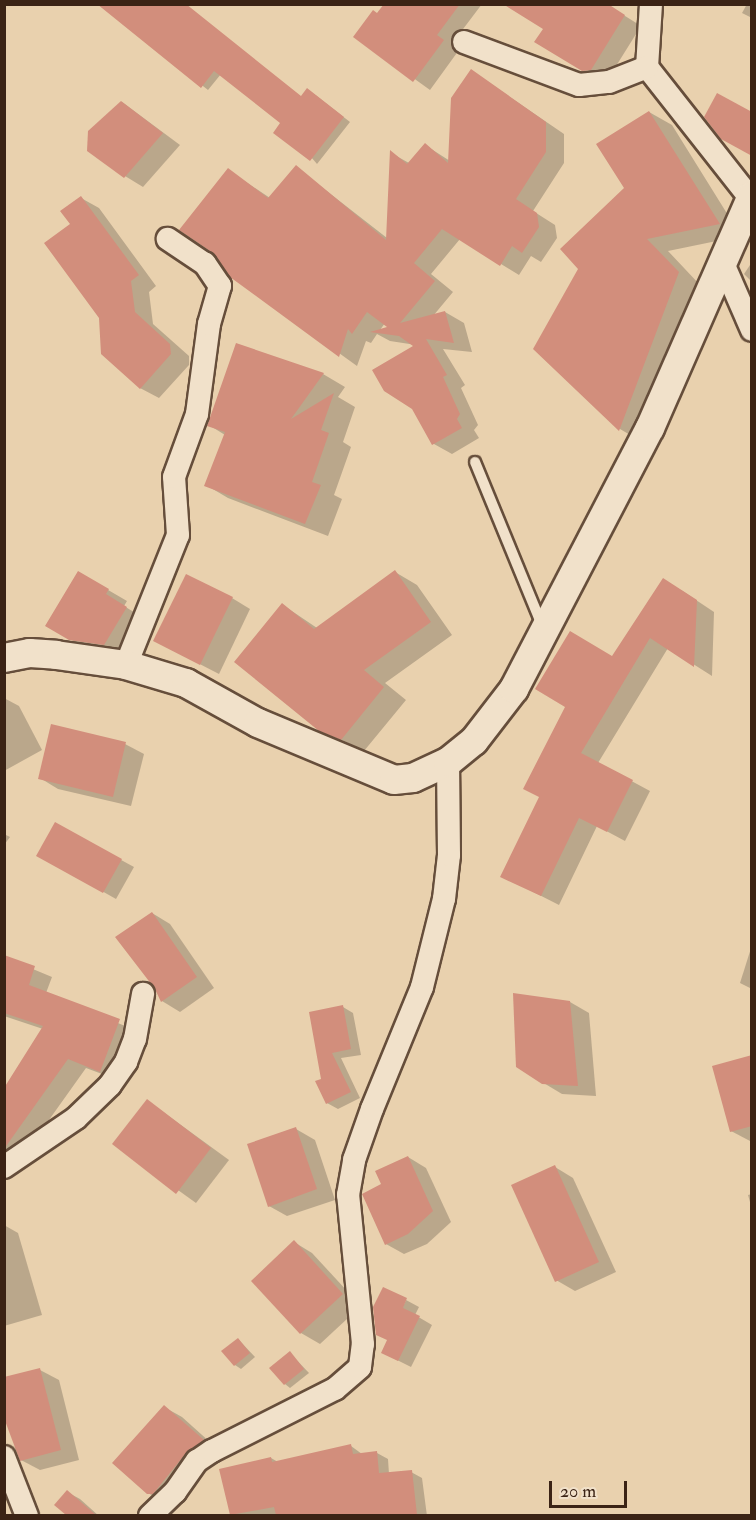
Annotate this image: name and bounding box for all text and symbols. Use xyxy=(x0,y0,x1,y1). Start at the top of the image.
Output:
scale bar xyxy=(552,1469,630,1507)
text: 20 m xyxy=(560,1480,596,1503)

